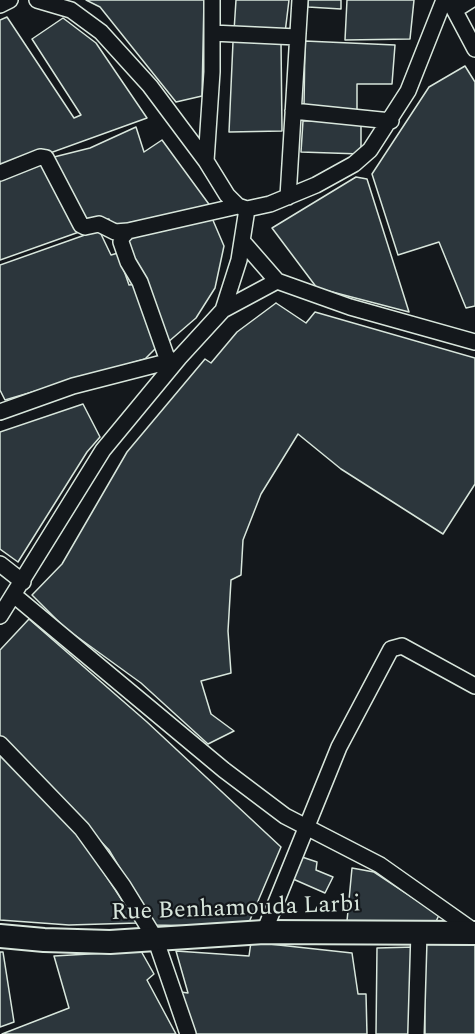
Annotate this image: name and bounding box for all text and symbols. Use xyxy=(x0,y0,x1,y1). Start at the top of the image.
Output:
street label: Rue Benhamouda Larbi xyxy=(111,891,361,929)

